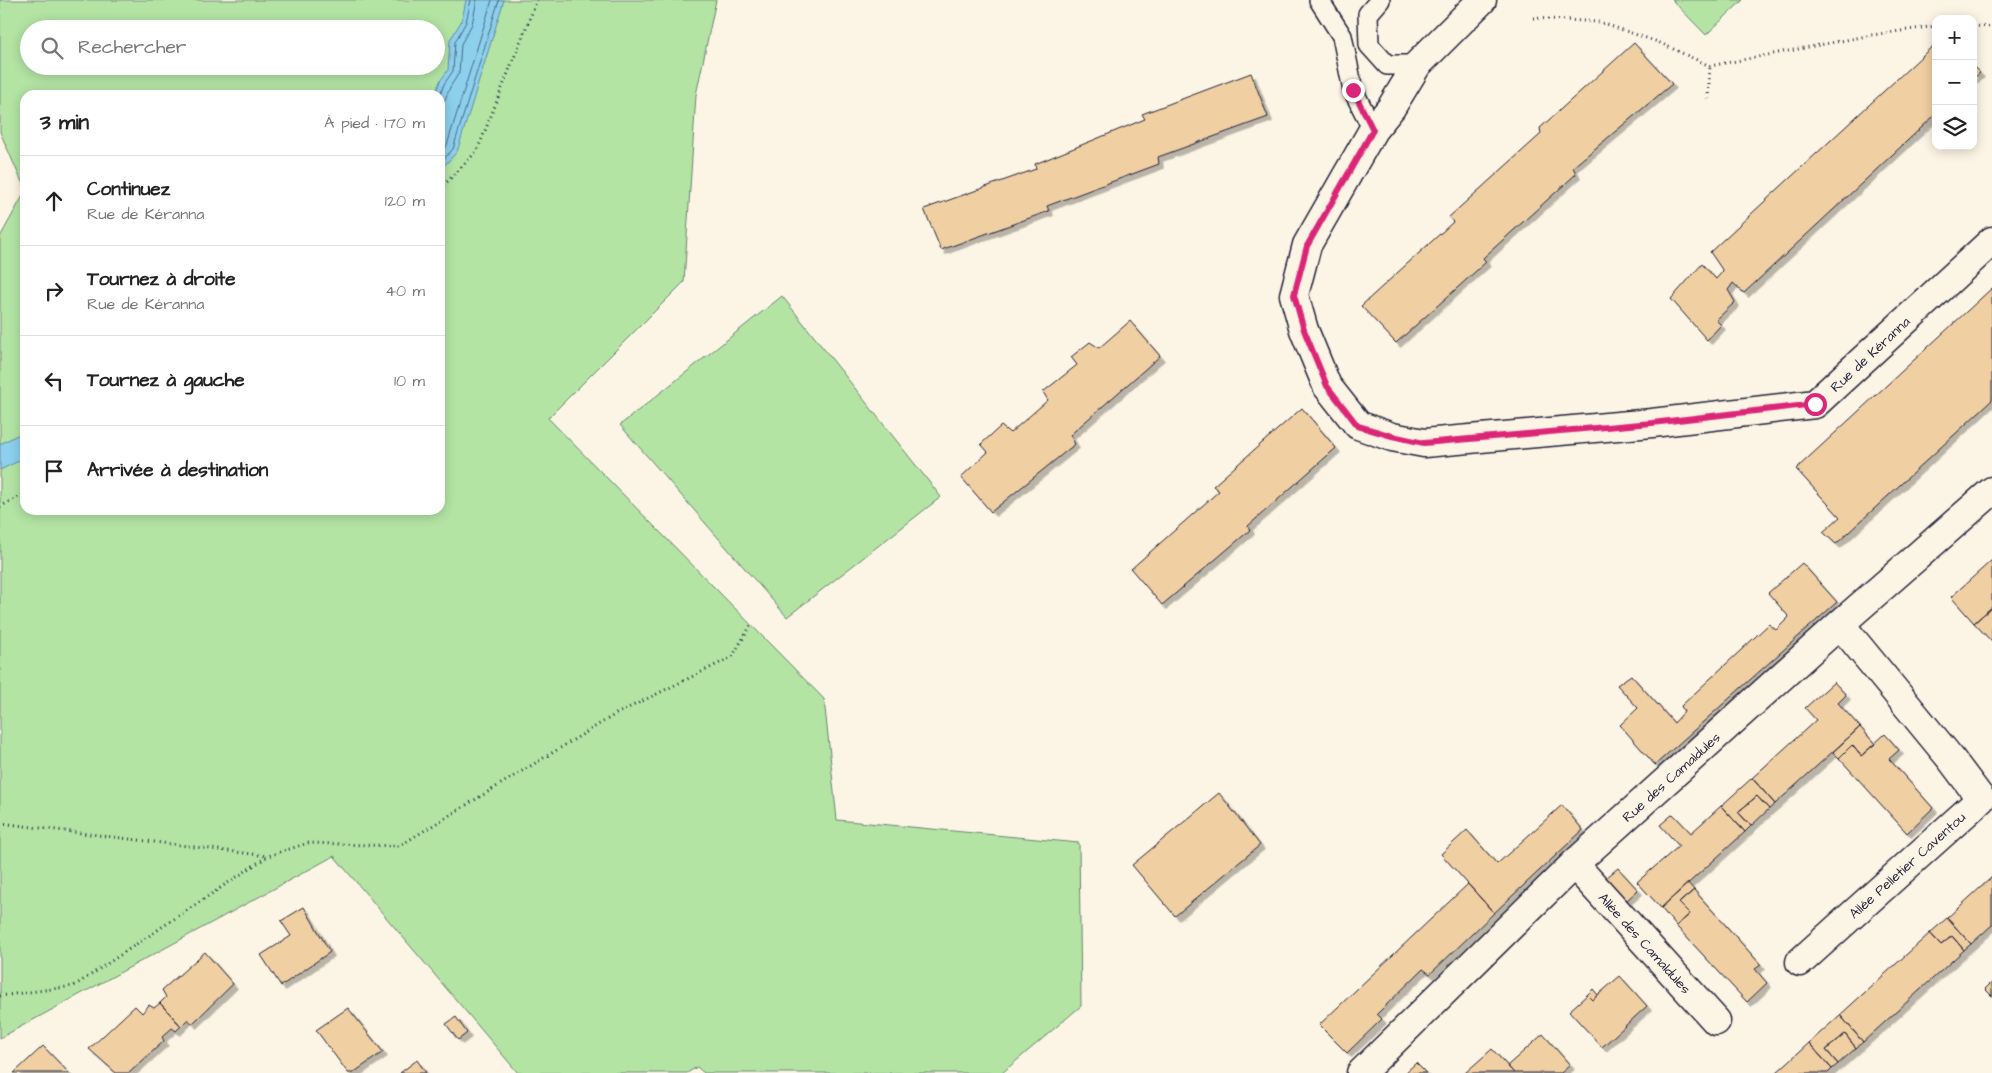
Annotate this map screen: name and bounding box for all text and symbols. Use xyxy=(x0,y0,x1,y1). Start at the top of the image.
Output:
map controls xyxy=(1932,15,1977,150)
button: + xyxy=(1932,15,1977,60)
search box xyxy=(20,20,445,75)
icon: search xyxy=(38,34,66,62)
text: Rechercher xyxy=(78,34,186,61)
button: − xyxy=(1932,60,1977,105)
route end xyxy=(1342,79,1365,102)
button: layers xyxy=(1932,105,1977,150)
text: 3 min xyxy=(40,108,89,137)
text: À pied · 170 m xyxy=(324,112,425,134)
text: Continuez xyxy=(87,176,170,203)
icon: ahead xyxy=(40,187,68,215)
text: 120 m xyxy=(385,190,425,212)
text: Rue de Kéranna xyxy=(87,203,204,225)
text: Tournez à droite xyxy=(87,266,235,293)
icon: right xyxy=(40,277,68,305)
text: 40 m xyxy=(385,280,425,302)
text: Rue de Kéranna xyxy=(87,293,204,315)
street label: Rue de Kéranna xyxy=(1826,312,1915,397)
icon: left xyxy=(40,367,68,395)
text: Tournez à gauche xyxy=(87,367,245,394)
text: 10 m xyxy=(394,370,425,392)
route start xyxy=(1804,393,1827,416)
icon: arrive xyxy=(40,457,68,485)
text: Arrivée à destination xyxy=(87,457,268,484)
street label: Rue des Camaldules xyxy=(1618,728,1725,827)
street label: Allée Pelletier Caventou xyxy=(1845,808,1970,924)
street label: Allée des Camaldules xyxy=(1593,889,1695,999)

